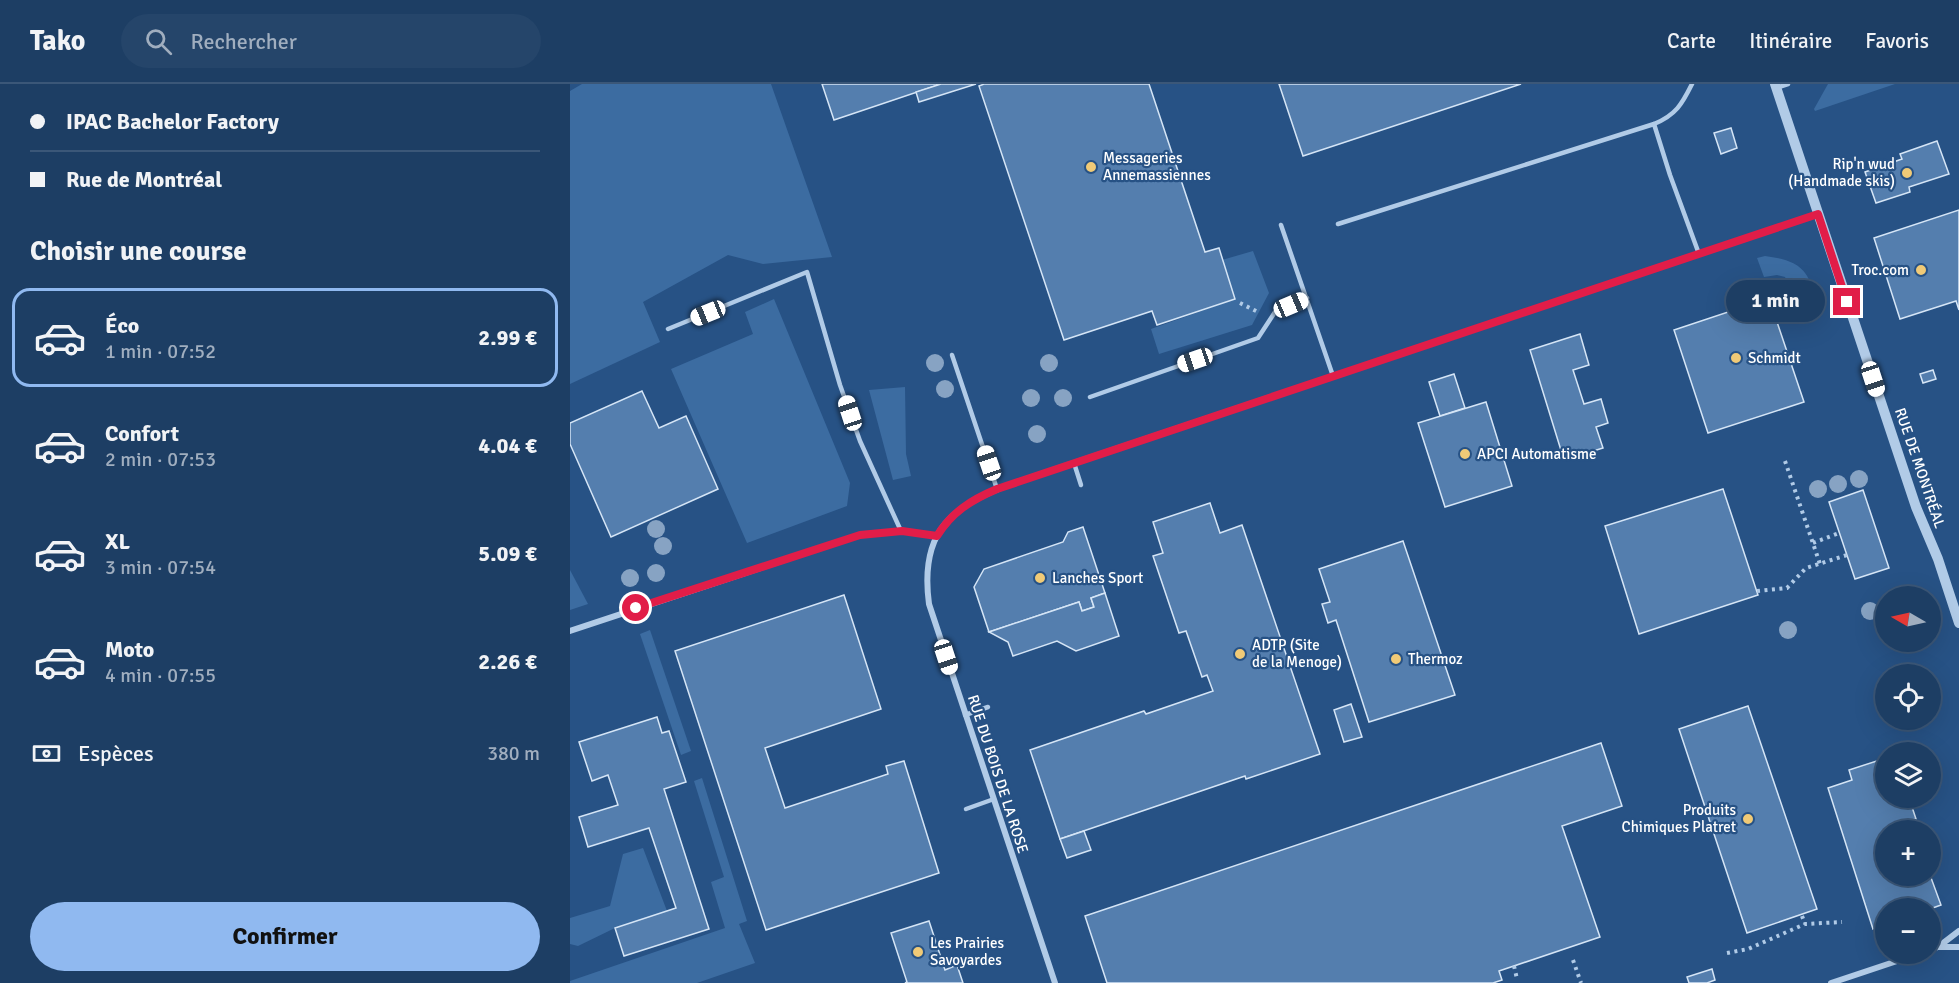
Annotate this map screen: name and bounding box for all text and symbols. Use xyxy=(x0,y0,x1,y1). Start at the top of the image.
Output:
search box xyxy=(121,14,541,68)
text: Tako xyxy=(30,24,85,58)
icon: search xyxy=(142,25,175,58)
text: Rechercher xyxy=(190,28,297,55)
text: Carte xyxy=(1667,28,1716,54)
text: Itinéraire xyxy=(1749,28,1832,54)
text: Favoris xyxy=(1865,28,1929,54)
text: IPAC Bachelor Factory xyxy=(66,108,279,135)
place label: Messageries Annemassiennes xyxy=(1103,149,1211,184)
place label: Rip'n wud (Handmade skis) xyxy=(1788,155,1895,190)
marker: Messageries Annemassiennes xyxy=(1084,160,1098,174)
text: Rue de Montréal xyxy=(66,166,222,193)
marker: Rip'n wud (Handmade skis) xyxy=(1900,166,1914,180)
text: Choisir une course xyxy=(30,235,247,268)
place label: Troc.com xyxy=(1852,261,1909,279)
marker: Troc.com xyxy=(1914,263,1928,277)
callout: 1 min xyxy=(1727,281,1826,323)
text: 1 min xyxy=(1751,288,1800,313)
route end xyxy=(1833,288,1860,315)
car xyxy=(1271,290,1311,320)
car xyxy=(688,298,728,328)
icon: car xyxy=(33,311,87,365)
text: Éco xyxy=(105,312,139,339)
text: 2.99 € xyxy=(478,324,537,351)
text: 1 min · 07:52 xyxy=(105,339,216,364)
car xyxy=(1175,346,1215,374)
place label: Schmidt xyxy=(1748,349,1801,367)
marker: Schmidt xyxy=(1729,351,1743,365)
car xyxy=(1859,359,1887,399)
car xyxy=(836,393,864,433)
street label: RUE DE MONTRÉAL xyxy=(1891,405,1950,531)
icon: car xyxy=(33,419,87,473)
text: Confort xyxy=(105,420,179,447)
text: 4.04 € xyxy=(478,432,537,459)
car xyxy=(975,443,1003,483)
place label: APCI Automatisme xyxy=(1477,445,1596,463)
text: 2 min · 07:53 xyxy=(105,447,216,472)
marker: APCI Automatisme xyxy=(1458,447,1472,461)
icon: car xyxy=(33,527,87,581)
text: XL xyxy=(105,528,130,555)
text: 5.09 € xyxy=(478,540,537,567)
text: 3 min · 07:54 xyxy=(105,555,216,580)
place label: Lanches Sport xyxy=(1052,569,1143,587)
marker: Lanches Sport xyxy=(1033,571,1047,585)
north arrow xyxy=(1875,586,1941,652)
map controls xyxy=(1875,586,1941,964)
route start xyxy=(622,594,649,621)
icon: car xyxy=(33,635,87,689)
text: Moto xyxy=(105,636,154,663)
place label: ADTP (Site de la Menoge) xyxy=(1252,636,1342,671)
car xyxy=(932,637,960,677)
marker: ADTP (Site de la Menoge) xyxy=(1233,647,1247,661)
text: 2.26 € xyxy=(478,648,537,675)
place label: Thermoz xyxy=(1408,650,1463,668)
marker: Thermoz xyxy=(1389,652,1403,666)
text: 4 min · 07:55 xyxy=(105,663,216,688)
button: locate xyxy=(1875,664,1941,730)
street label: RUE DU BOIS DE LA ROSE xyxy=(964,692,1032,856)
icon: cash xyxy=(30,737,63,770)
text: Espèces xyxy=(78,740,154,767)
text: 380 m xyxy=(487,741,540,766)
button: layers xyxy=(1875,742,1941,808)
place label: Produits Chimiques Platret xyxy=(1622,801,1736,836)
marker: Produits Chimiques Platret xyxy=(1741,812,1755,826)
button: + xyxy=(1875,820,1941,886)
button: − xyxy=(1875,898,1941,964)
button: Confirmer xyxy=(30,902,540,971)
place label: Les Prairies Savoyardes xyxy=(930,934,1005,969)
marker: Les Prairies Savoyardes xyxy=(911,945,925,959)

